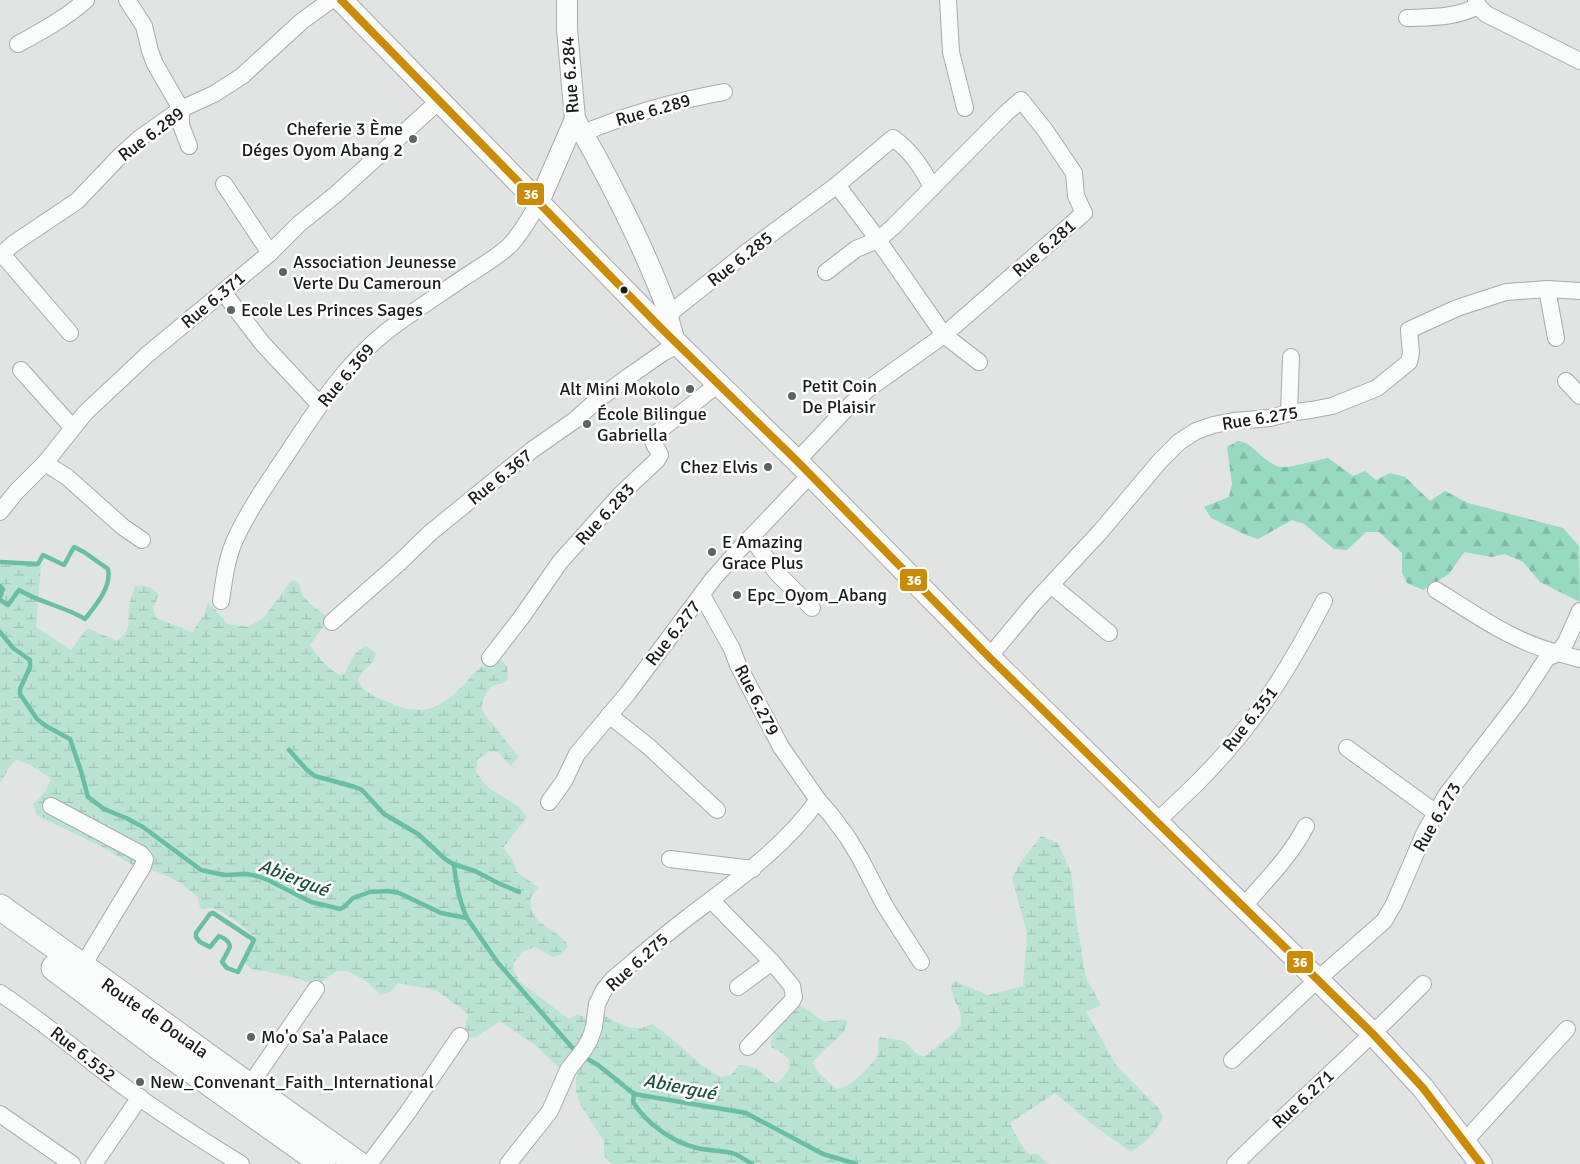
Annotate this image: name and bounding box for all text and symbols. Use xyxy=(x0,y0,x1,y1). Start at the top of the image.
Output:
street label: Rue 6.284 xyxy=(556,36,584,114)
street label: Rue 6.289 xyxy=(613,89,693,131)
street label: Rue 6.289 xyxy=(114,102,188,166)
place label: Cheferie 3 Ème Déges Oyom Abang 2 xyxy=(242,118,403,161)
marker: Cheferie 3 Ème Déges Oyom Abang 2 xyxy=(407,133,419,145)
line badge: 36 xyxy=(516,182,545,206)
text: 36 xyxy=(523,186,539,203)
street label: Rue 6.281 xyxy=(1008,215,1080,281)
street label: Rue 6.285 xyxy=(703,227,777,291)
place label: Association Jeunesse Verte Du Cameroun xyxy=(293,251,457,294)
marker: Association Jeunesse Verte Du Cameroun xyxy=(277,266,289,278)
street label: Rue 6.371 xyxy=(177,267,249,333)
unlabelled marker xyxy=(619,285,629,295)
place label: Ecole Les Princes Sages xyxy=(241,299,423,321)
marker: Ecole Les Princes Sages xyxy=(225,304,237,316)
street label: Rue 6.369 xyxy=(313,339,379,411)
place label: Petit Coin De Plaisir xyxy=(802,375,877,418)
place label: Alt Mini Mokolo xyxy=(559,378,680,400)
marker: Alt Mini Mokolo xyxy=(684,383,696,395)
marker: Petit Coin De Plaisir xyxy=(786,390,798,402)
street label: Rue 6.275 xyxy=(1220,401,1300,435)
place label: École Bilingue Gabriella xyxy=(597,403,707,446)
marker: École Bilingue Gabriella xyxy=(581,418,593,430)
street label: Rue 6.367 xyxy=(463,444,537,510)
place label: Chez Elvis xyxy=(680,456,758,478)
marker: Chez Elvis xyxy=(762,461,774,473)
street label: Rue 6.283 xyxy=(571,478,639,550)
place label: E Amazing Grace Plus xyxy=(722,531,804,574)
marker: E Amazing Grace Plus xyxy=(706,546,718,558)
line badge: 36 xyxy=(899,568,928,592)
text: 36 xyxy=(906,572,922,589)
place label: Epc_Oyom_Abang xyxy=(747,584,887,606)
marker: Epc_Oyom_Abang xyxy=(731,589,743,601)
street label: Rue 6.277 xyxy=(641,596,705,670)
street label: Rue 6.279 xyxy=(730,661,784,739)
street label: Rue 6.351 xyxy=(1218,682,1282,756)
street label: Rue 6.273 xyxy=(1408,778,1466,856)
water label: Abiergué xyxy=(255,854,333,903)
street label: Rue 6.275 xyxy=(601,928,673,996)
line badge: 36 xyxy=(1286,950,1314,974)
text: 36 xyxy=(1292,954,1308,971)
street label: Route de Douala xyxy=(97,973,213,1063)
street label: Rue 6.552 xyxy=(46,1022,120,1086)
place label: Mo'o Sa'a Palace xyxy=(261,1026,389,1048)
marker: Mo'o Sa'a Palace xyxy=(245,1031,257,1043)
street label: Rue 6.271 xyxy=(1267,1065,1339,1133)
water label: Abiergué xyxy=(642,1068,719,1106)
place label: New_Convenant_Faith_International xyxy=(150,1071,434,1093)
marker: New_Convenant_Faith_International xyxy=(134,1076,146,1088)

